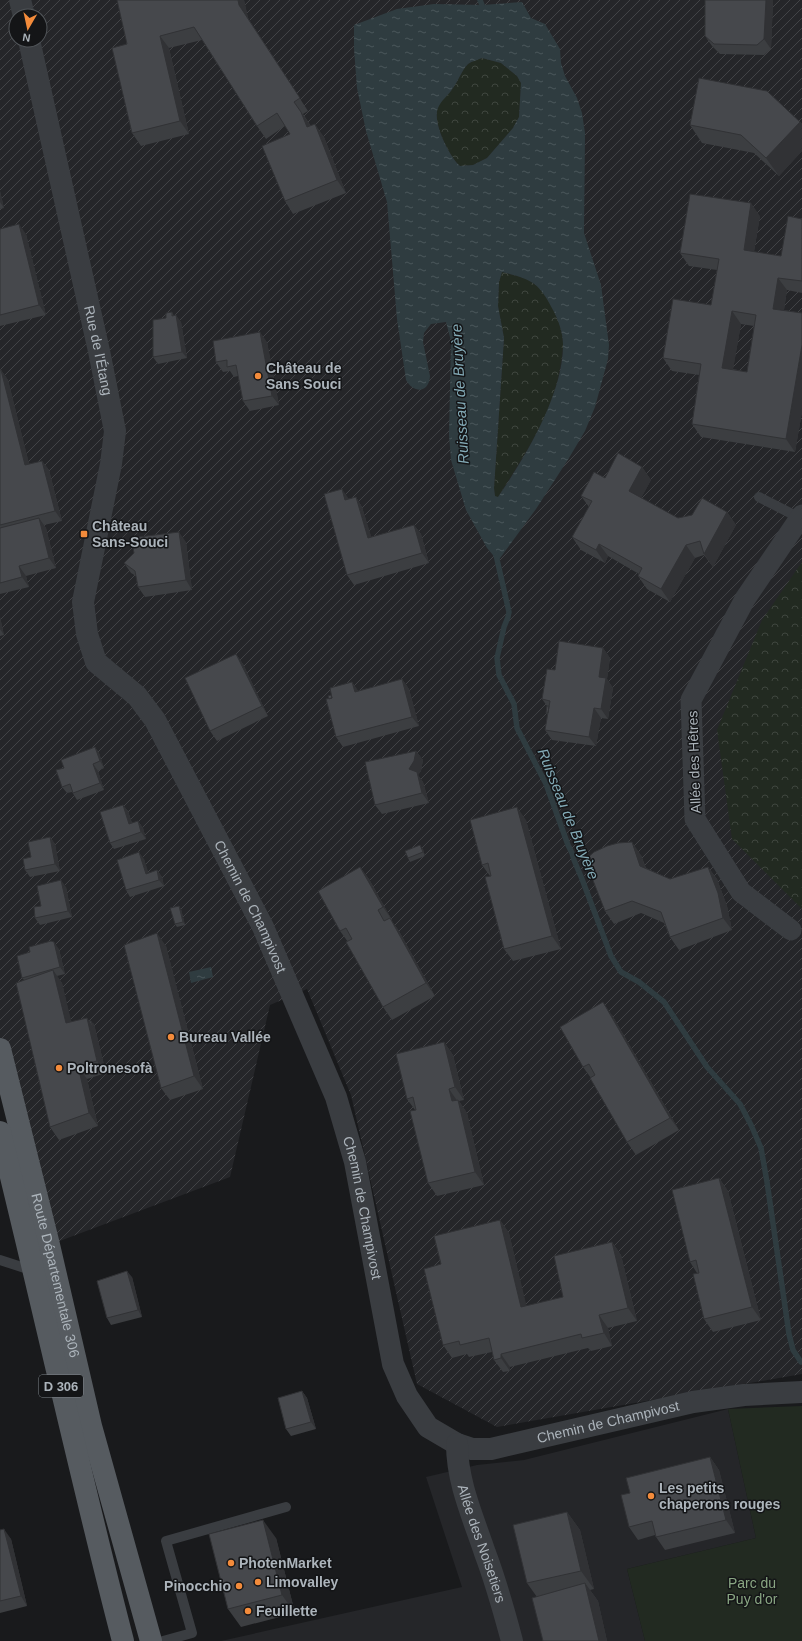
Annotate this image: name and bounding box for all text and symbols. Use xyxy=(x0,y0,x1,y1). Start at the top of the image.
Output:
north arrow xyxy=(8,8,48,48)
text: N xyxy=(22,31,31,44)
street label: Rue de l'Étang xyxy=(81,304,116,397)
water label: Ruisseau de Bruyère xyxy=(447,324,472,464)
place label: Château de Sans Souci xyxy=(266,360,342,392)
marker: Château de Sans Souci xyxy=(253,371,263,381)
place label: Château Sans-Souci xyxy=(92,518,168,550)
marker: Château Sans-Souci xyxy=(79,529,89,539)
street label: Allée des Hêtres xyxy=(684,710,704,814)
water label: Ruisseau de Bruyère xyxy=(534,746,603,882)
street label: Chemin de Champivost xyxy=(211,838,290,975)
place label: Bureau Vallée xyxy=(179,1029,271,1045)
marker: Bureau Vallée xyxy=(166,1032,176,1042)
place label: Poltronesofà xyxy=(67,1060,153,1076)
marker: Poltronesofà xyxy=(54,1063,64,1073)
street label: Chemin de Champivost xyxy=(340,1134,385,1281)
street label: Route Départementale 306 xyxy=(28,1191,83,1359)
road number: D 306 xyxy=(39,1375,83,1397)
street label: Chemin de Champivost xyxy=(535,1397,681,1446)
place label: Les petits chaperons rouges xyxy=(659,1480,781,1512)
street label: Allée des Noisetiers xyxy=(455,1483,509,1604)
marker: Les petits chaperons rouges xyxy=(646,1491,656,1501)
place label: PhotenMarket xyxy=(239,1555,332,1571)
marker: PhotenMarket xyxy=(226,1558,236,1568)
place label: Limovalley xyxy=(266,1574,339,1590)
park label: Parc du Puy d'or xyxy=(727,1575,778,1607)
marker: Limovalley xyxy=(253,1577,263,1587)
place label: Pinocchio xyxy=(164,1578,231,1594)
marker: Pinocchio xyxy=(234,1581,244,1591)
place label: Feuillette xyxy=(256,1603,318,1619)
marker: Feuillette xyxy=(243,1606,253,1616)

